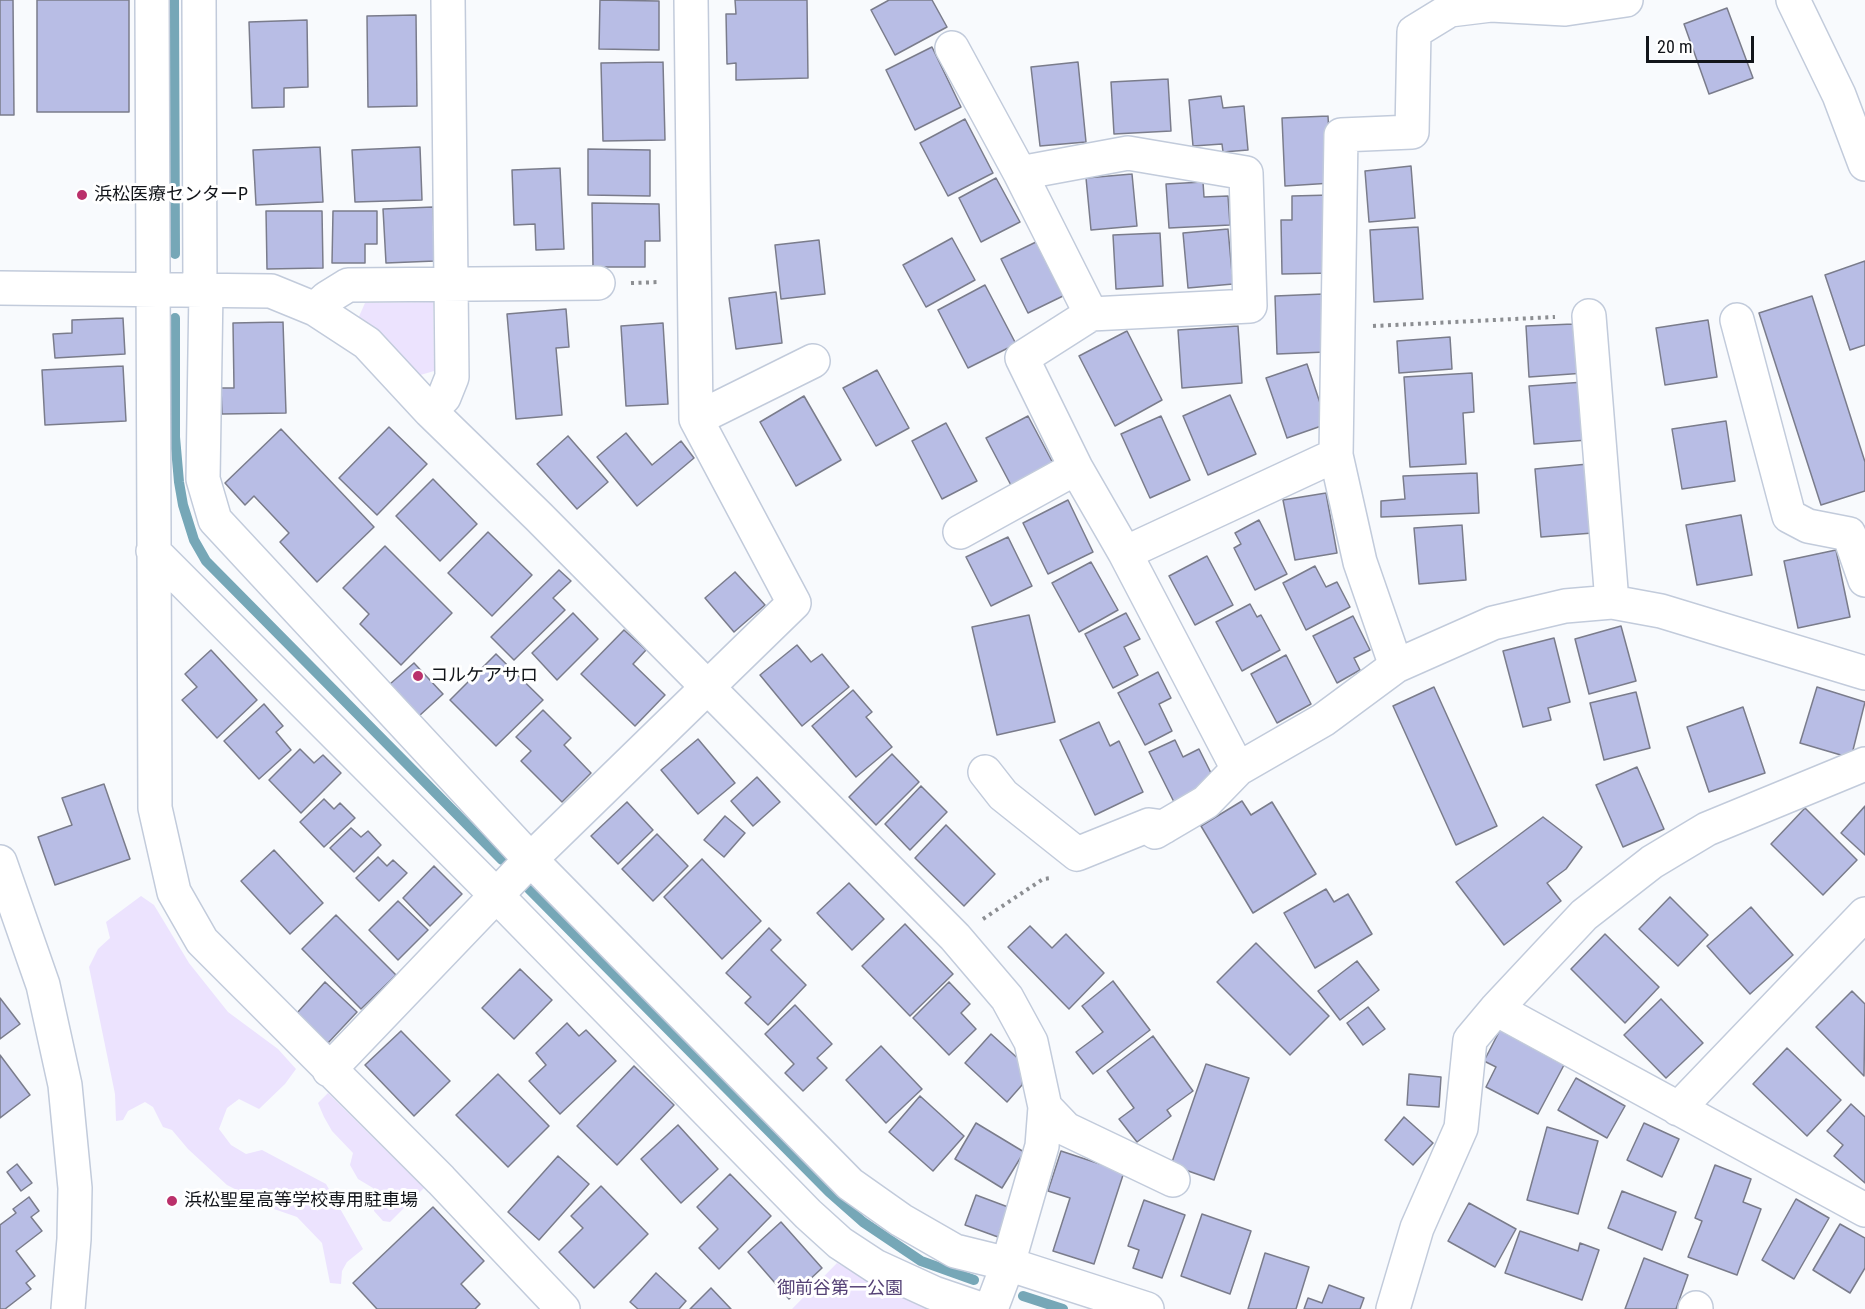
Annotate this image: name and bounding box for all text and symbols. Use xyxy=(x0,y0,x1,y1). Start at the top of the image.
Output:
scale bar xyxy=(1649,24,1757,62)
text: 20 m xyxy=(1657,36,1692,57)
place label: 浜松医療センターP xyxy=(94,184,248,206)
marker: 浜松医療センターP xyxy=(75,188,89,202)
place label: コルケアサロ xyxy=(430,665,538,687)
marker: コルケアサロ xyxy=(411,669,425,683)
place label: 浜松聖星高等学校専用駐車場 xyxy=(184,1190,418,1212)
marker: 浜松聖星高等学校専用駐車場 xyxy=(165,1194,179,1208)
park label: 御前谷第一公園 xyxy=(777,1278,903,1300)

